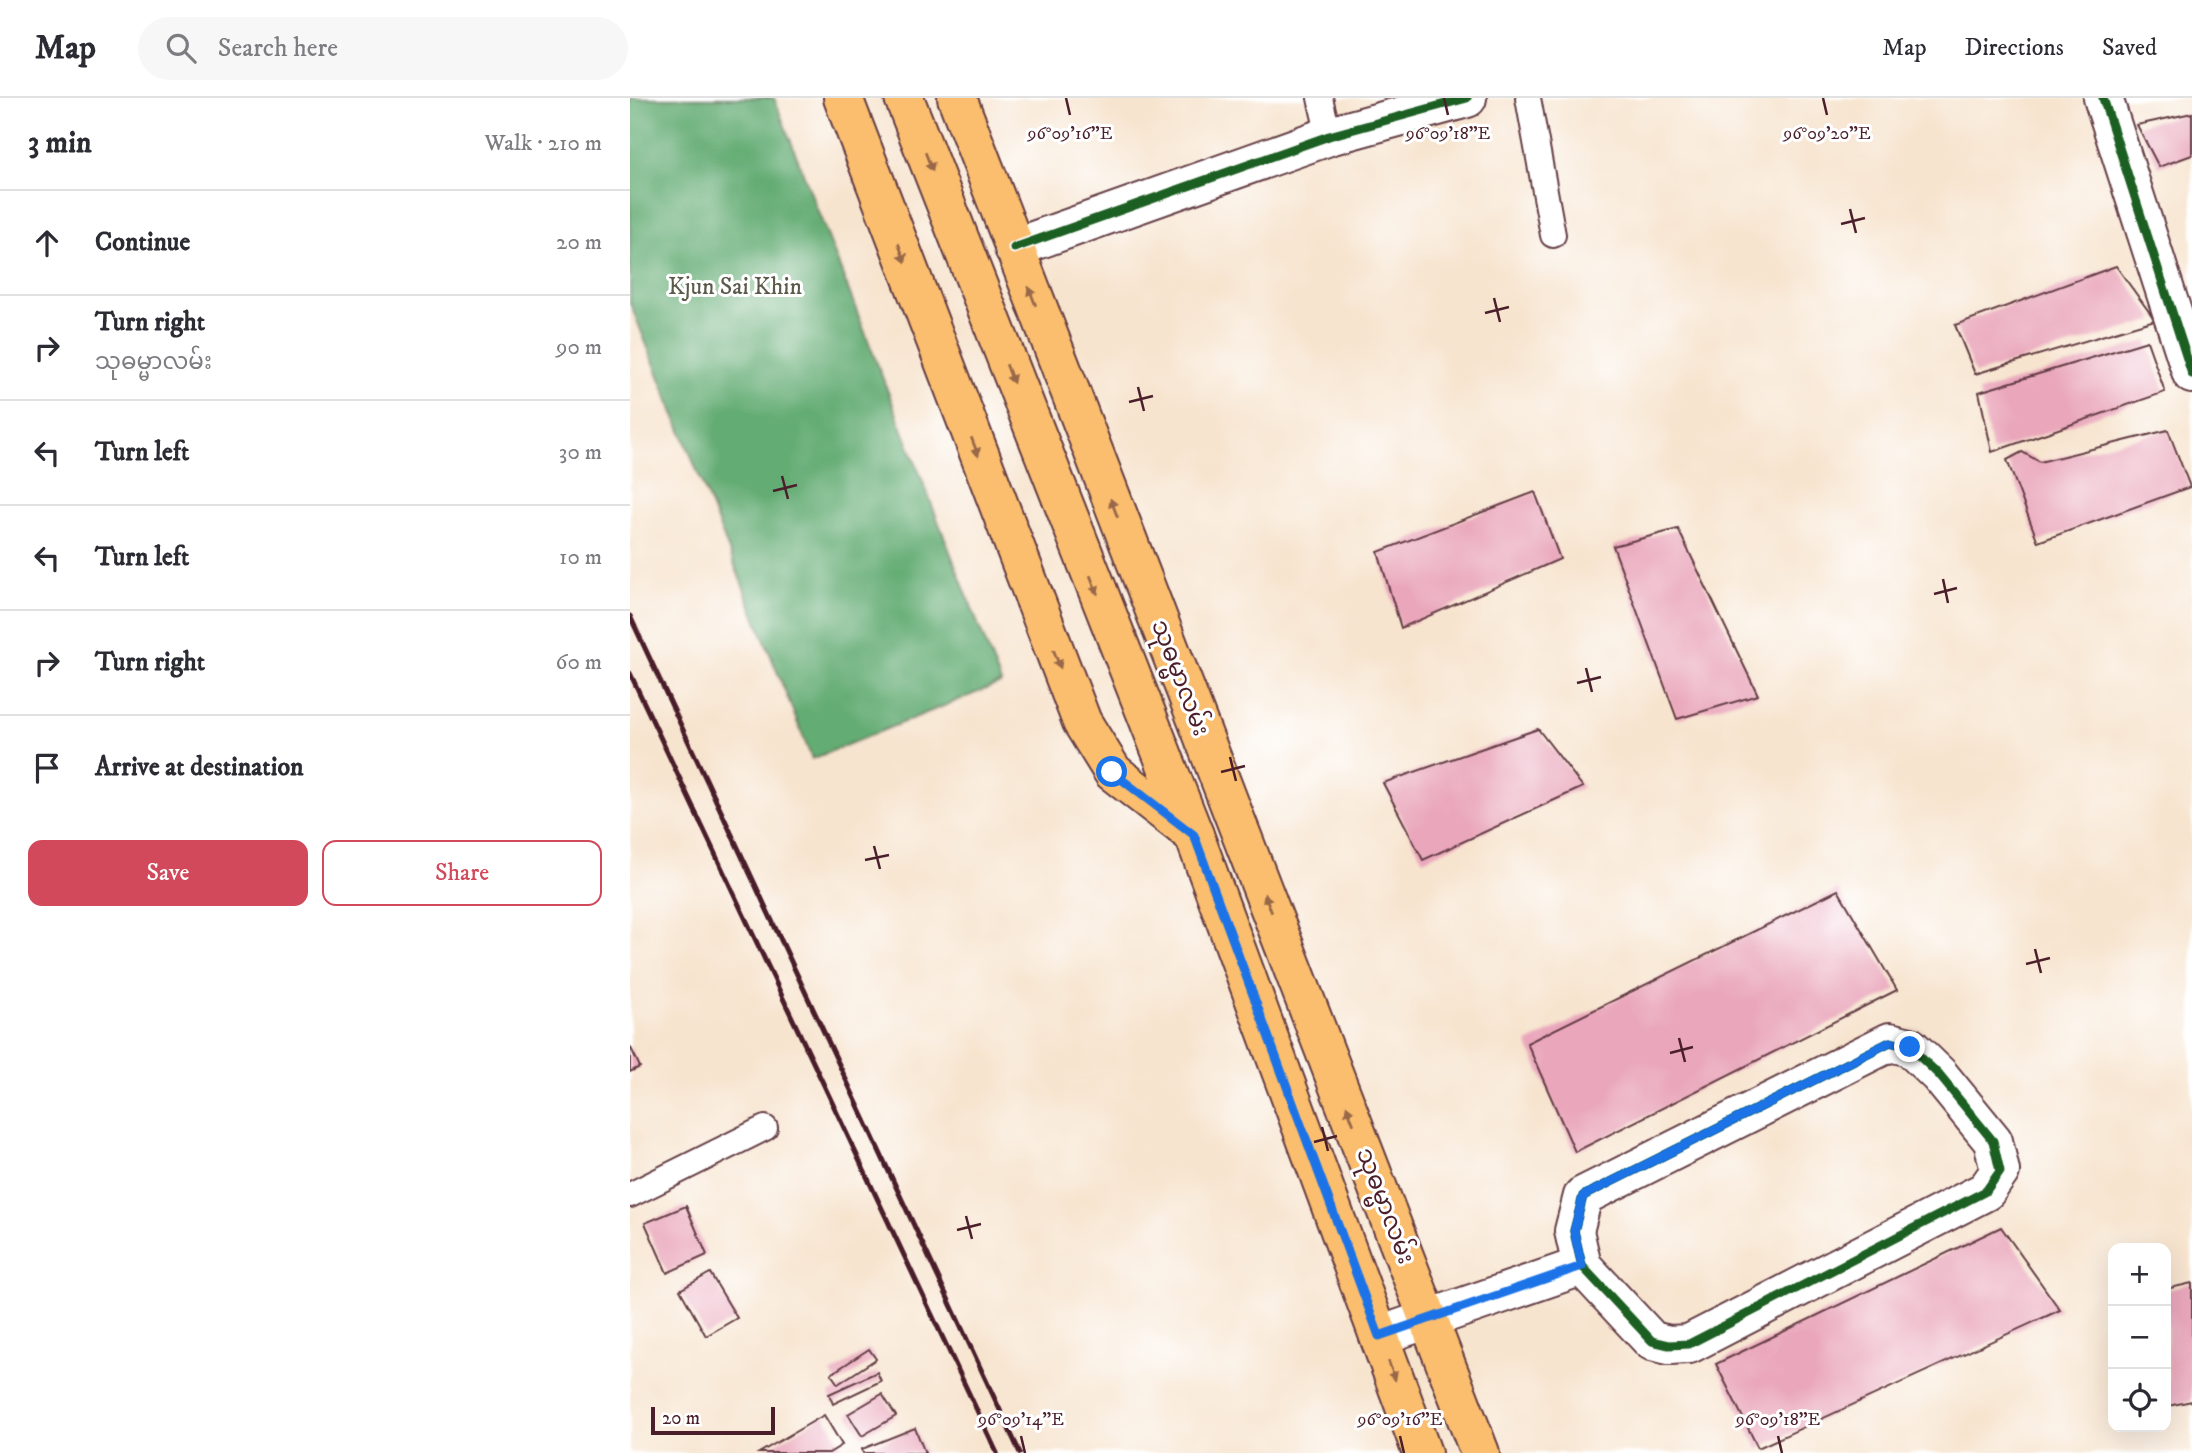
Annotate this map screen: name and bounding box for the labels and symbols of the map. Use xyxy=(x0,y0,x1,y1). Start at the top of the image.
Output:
text: 96°09'16"E xyxy=(1027,123,1113,145)
text: 96°09'18"E xyxy=(1405,123,1491,145)
text: 96°09'20"E xyxy=(1782,123,1871,145)
one-way arrow xyxy=(923,151,934,172)
one-way arrow xyxy=(896,243,907,264)
park label: Kjun Sai Khin xyxy=(668,272,802,302)
one-way arrow xyxy=(1027,285,1038,306)
one-way arrow xyxy=(1005,364,1016,385)
one-way arrow xyxy=(970,437,981,458)
one-way arrow xyxy=(1109,497,1120,518)
one-way arrow xyxy=(1089,575,1100,596)
street label: သုဓမ္မာလမ်း xyxy=(1141,615,1218,742)
one-way arrow xyxy=(1052,649,1063,670)
route start xyxy=(1096,756,1127,787)
one-way arrow xyxy=(1262,892,1273,913)
route end xyxy=(1894,1031,1925,1062)
one-way arrow xyxy=(1344,1104,1355,1125)
street label: သုဓမ္မာလမ်း xyxy=(1346,1143,1423,1270)
one-way arrow xyxy=(1387,1360,1398,1381)
scale bar xyxy=(651,1404,775,1436)
text: 96°09'14"E xyxy=(977,1409,1064,1431)
text: 96°09'16"E xyxy=(1357,1409,1443,1431)
text: 96°09'18"E xyxy=(1735,1409,1821,1431)

